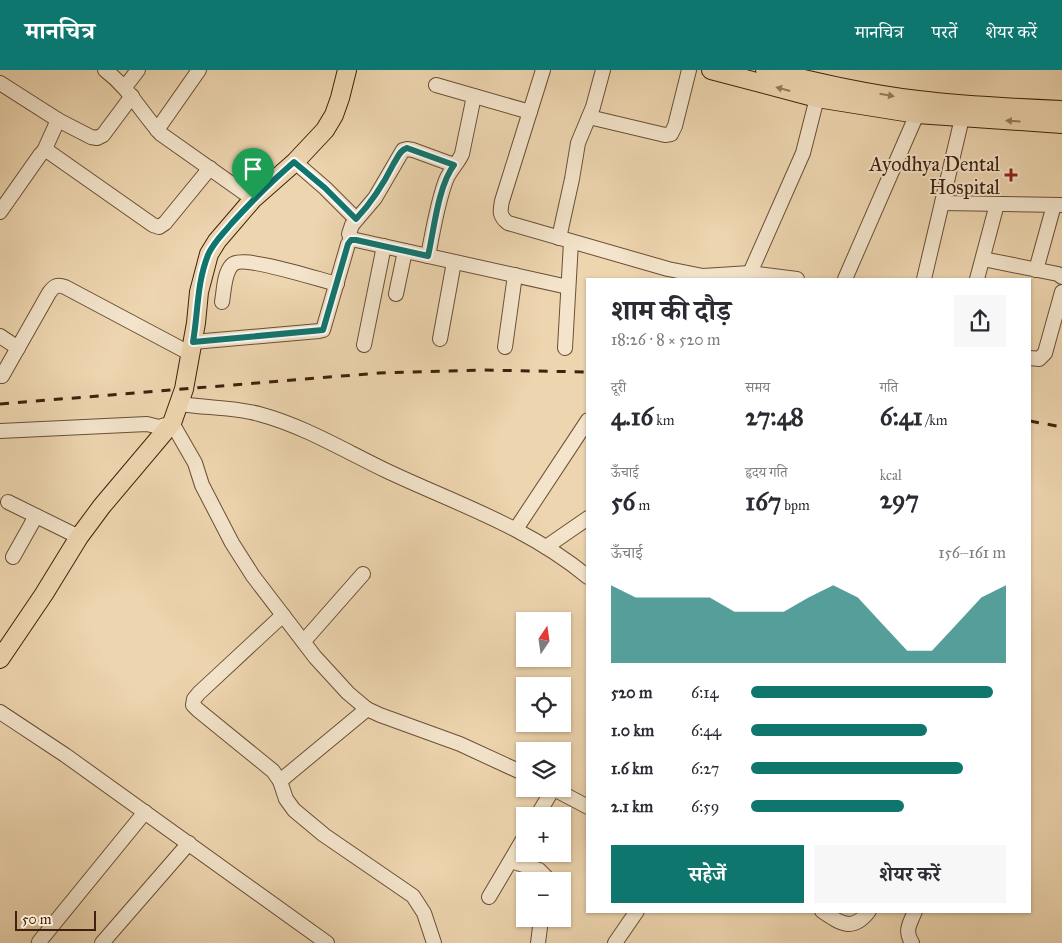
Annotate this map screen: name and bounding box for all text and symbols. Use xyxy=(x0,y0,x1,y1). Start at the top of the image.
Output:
text: मानचित्र xyxy=(25,16,95,46)
text: मानचित्र xyxy=(855,21,904,43)
text: परतें xyxy=(932,21,957,43)
text: शेयर करें xyxy=(985,21,1037,43)
one-way arrow xyxy=(775,85,790,93)
one-way arrow xyxy=(879,92,895,100)
one-way arrow xyxy=(1005,117,1021,125)
pin xyxy=(232,148,274,199)
place label: Ayodhya Dental Hospital xyxy=(868,152,1001,199)
icon: arrive xyxy=(239,155,267,183)
marker: Ayodhya Dental Hospital xyxy=(1004,168,1018,182)
text: शाम की दौड़ xyxy=(611,293,731,328)
button: share xyxy=(954,295,1006,347)
text: 18:26 · 8 × 520 m xyxy=(611,330,721,349)
text: दूरी xyxy=(611,379,626,396)
text: समय xyxy=(745,379,770,396)
text: गति xyxy=(880,379,898,396)
text: 4.16 xyxy=(611,401,653,432)
text: 27:48 xyxy=(745,401,804,432)
text: 6:41 xyxy=(880,401,923,432)
text: km xyxy=(653,412,675,429)
text: /km xyxy=(923,412,948,429)
text: ऊँचाई xyxy=(611,464,639,481)
text: हृदय गति xyxy=(745,464,788,481)
text: kcal xyxy=(880,467,902,484)
text: 297 xyxy=(880,484,919,515)
text: 56 xyxy=(611,486,635,517)
text: 167 xyxy=(745,486,781,517)
text: m xyxy=(635,497,650,514)
text: bpm xyxy=(781,497,810,514)
text: ऊँचाई xyxy=(611,543,643,562)
text: 156–161 m xyxy=(938,543,1006,562)
north arrow xyxy=(516,612,571,668)
map controls xyxy=(516,612,571,927)
button: locate xyxy=(516,677,571,732)
text: 520 m xyxy=(611,683,653,702)
text: 6:14 xyxy=(691,683,718,702)
text: 1.0 km xyxy=(611,721,654,740)
text: 6:44 xyxy=(691,721,721,740)
button: layers xyxy=(516,742,571,797)
text: 1.6 km xyxy=(611,759,653,778)
text: 6:27 xyxy=(691,759,719,778)
text: 2.1 km xyxy=(611,797,653,816)
text: 6:59 xyxy=(691,797,719,816)
button: + xyxy=(516,807,571,862)
button: सहेजें xyxy=(611,845,804,903)
button: शेयर करें xyxy=(814,845,1006,903)
button: − xyxy=(516,872,571,927)
scale bar xyxy=(15,908,96,931)
text: 50 m xyxy=(22,911,51,928)

